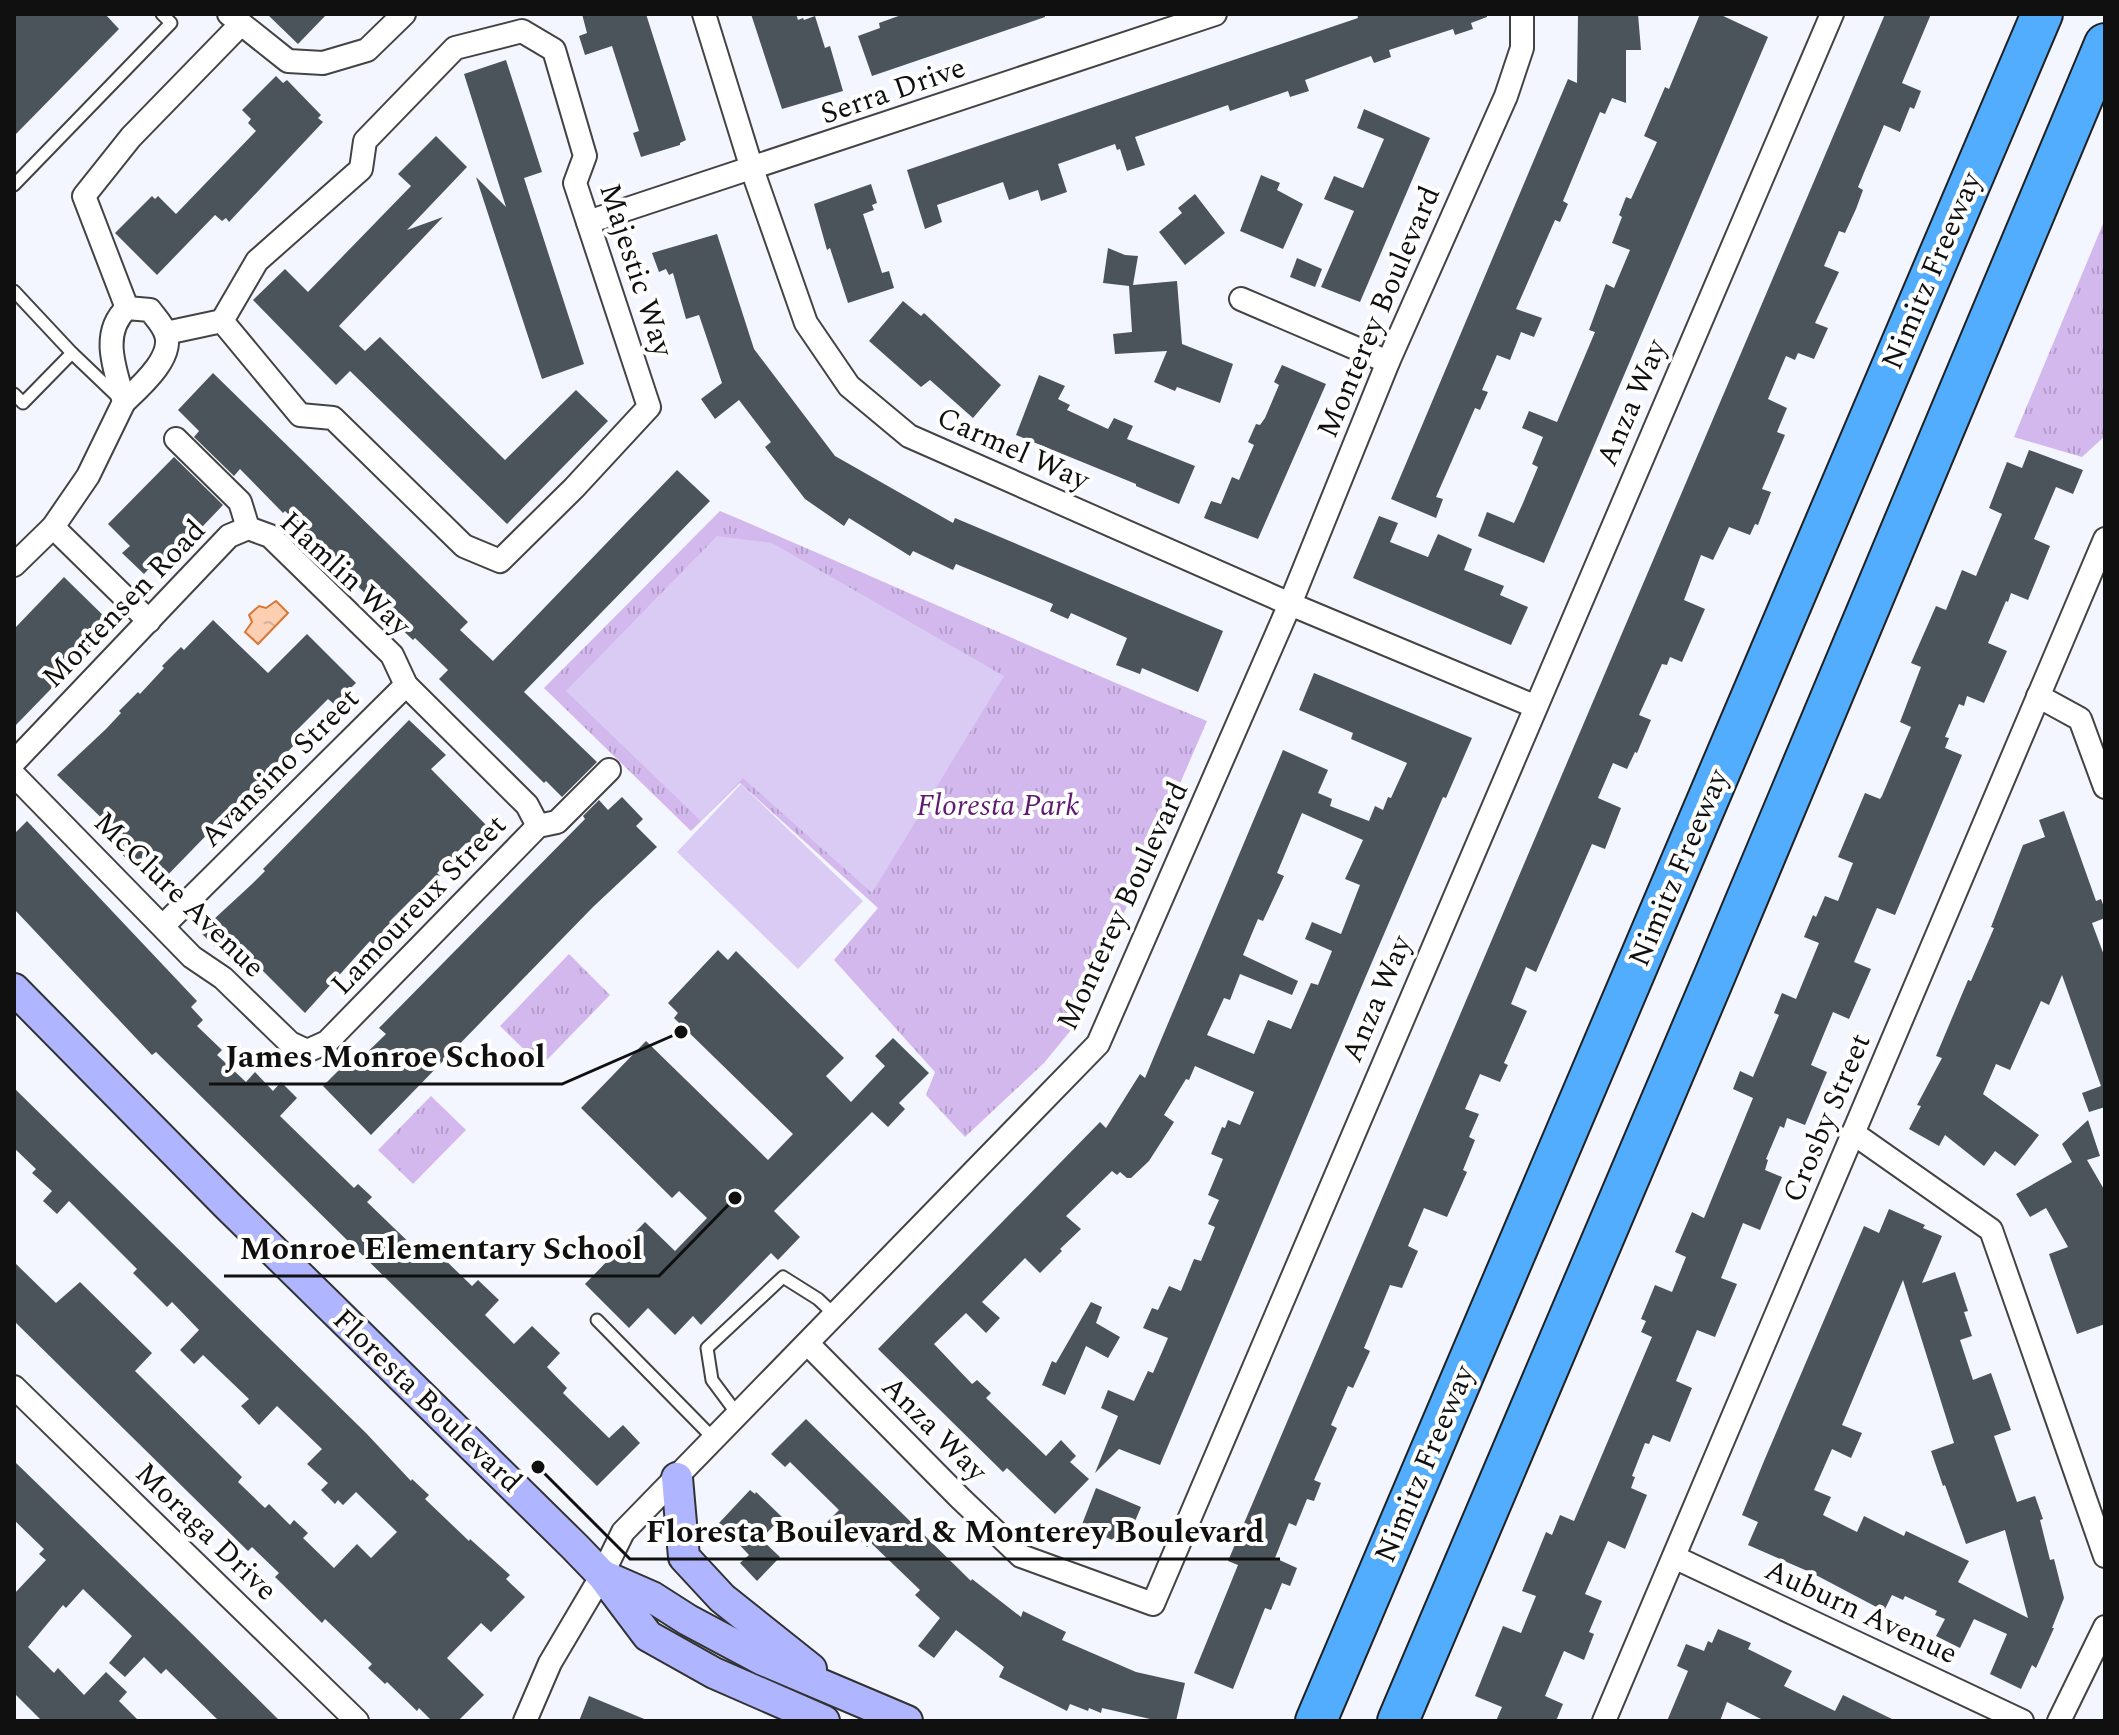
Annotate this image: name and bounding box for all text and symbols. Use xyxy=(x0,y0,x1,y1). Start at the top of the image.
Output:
street label: Serra Drive xyxy=(814,45,972,137)
street label: Nimitz Freeway xyxy=(1870,163,1995,377)
street label: Majestic Way xyxy=(586,177,686,364)
street label: Monterey Boulevard xyxy=(1305,179,1453,445)
street label: Anza Way xyxy=(1585,331,1680,474)
street label: Carmel Way xyxy=(929,395,1098,504)
street label: Hamlin Way xyxy=(269,501,422,648)
street label: Mortensen Road xyxy=(31,509,217,699)
street label: Avansino Street xyxy=(189,677,371,859)
street label: Nimitz Freeway xyxy=(1617,760,1742,974)
street label: Monterey Boulevard xyxy=(1045,774,1201,1038)
park label: Floresta Park xyxy=(917,783,1079,829)
street label: McClure Avenue xyxy=(83,801,275,989)
street label: Lamoureux Street xyxy=(320,804,518,1006)
street label: Anza Way xyxy=(1330,927,1425,1070)
street label: Crosby Street xyxy=(1771,1026,1883,1210)
callout: James Monroe School xyxy=(209,1028,562,1084)
text: James Monroe School xyxy=(225,1033,545,1082)
callout: Monroe Elementary School xyxy=(224,1220,659,1276)
text: Monroe Elementary School xyxy=(240,1225,642,1274)
street label: Floresta Boulevard xyxy=(322,1298,532,1504)
street label: Nimitz Freeway xyxy=(1363,1356,1488,1570)
street label: Anza Way xyxy=(870,1365,999,1494)
street label: Moraga Drive xyxy=(124,1452,288,1612)
callout: Floresta Boulevard & Monterey Boulevard xyxy=(630,1503,1280,1559)
text: Floresta Boulevard & Monterey Boulevard xyxy=(646,1508,1264,1557)
street label: Auburn Avenue xyxy=(1757,1547,1965,1677)

